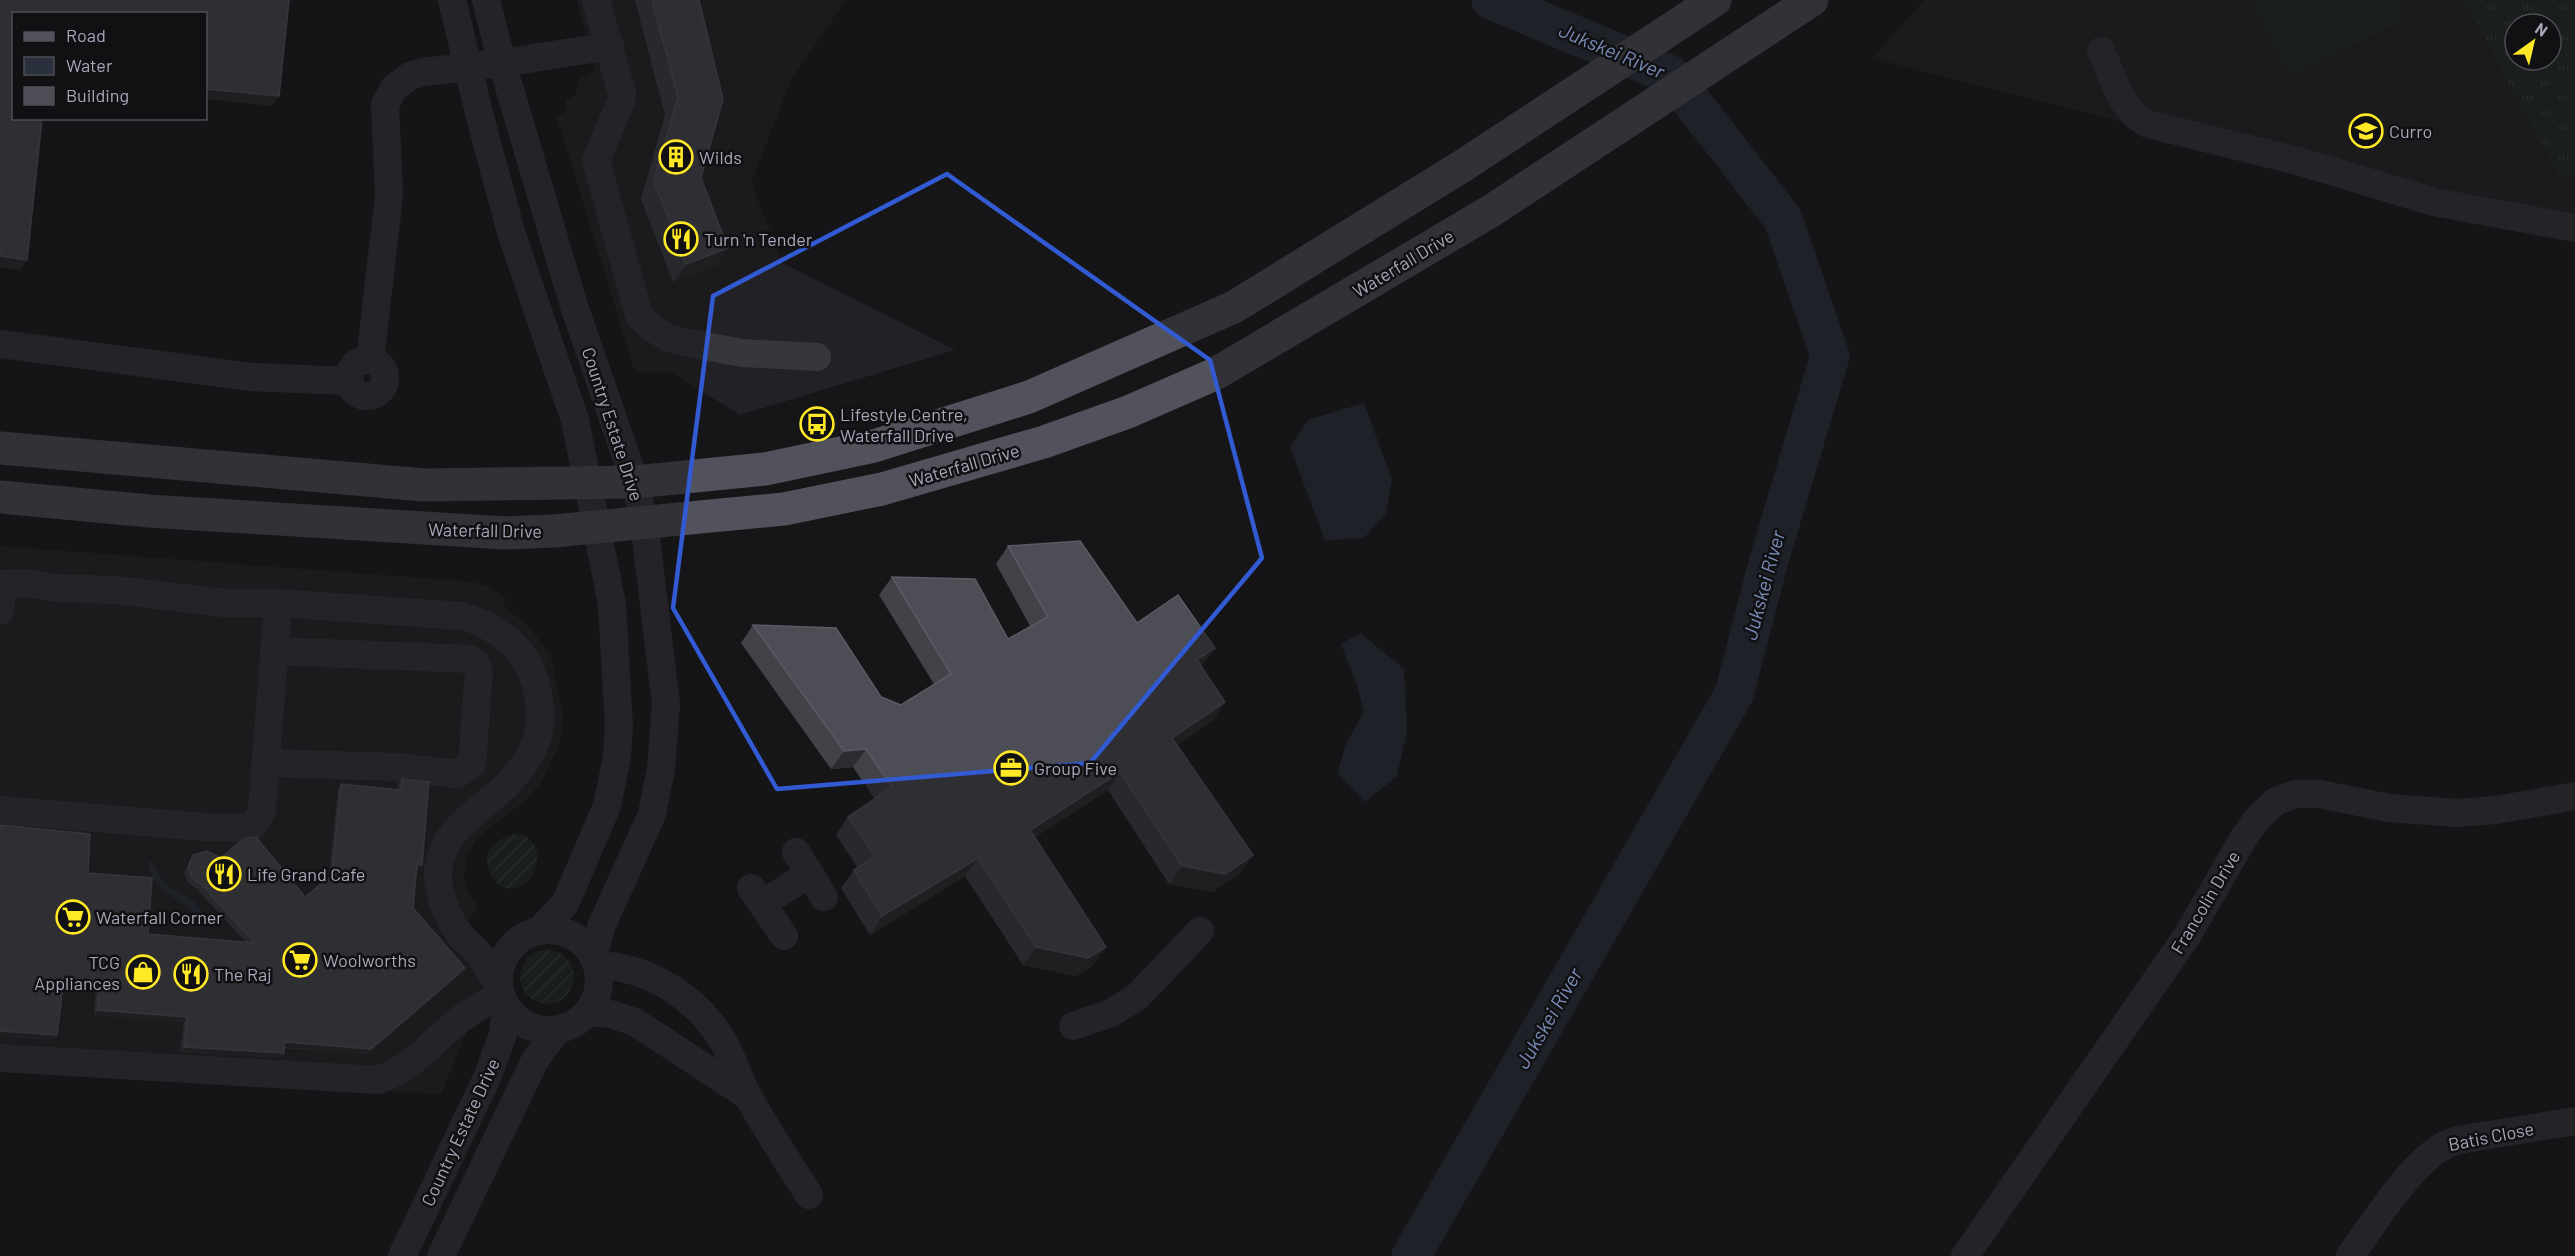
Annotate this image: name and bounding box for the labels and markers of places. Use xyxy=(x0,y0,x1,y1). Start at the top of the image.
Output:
school or university icon: Curro xyxy=(2348,113,2384,149)
place label: Curro xyxy=(2389,120,2432,142)
building icon: Wilds xyxy=(658,139,694,175)
place label: Wilds xyxy=(699,146,742,168)
restaurant icon: Turn 'n Tender xyxy=(663,221,699,257)
place label: Turn 'n Tender xyxy=(704,228,813,250)
place label: Lifestyle Centre, Waterfall Drive xyxy=(840,403,968,446)
bus stop icon: Lifestyle Centre, Waterfall Drive xyxy=(799,406,835,442)
office icon: Group Five xyxy=(993,750,1029,786)
place label: Group Five xyxy=(1034,757,1117,779)
restaurant icon: Life Grand Cafe xyxy=(206,856,242,892)
place label: Life Grand Cafe xyxy=(247,863,365,885)
supermarket icon: Waterfall Corner xyxy=(55,899,91,935)
place label: Waterfall Corner xyxy=(96,906,223,928)
supermarket icon: Woolworths xyxy=(282,942,318,978)
place label: Woolworths xyxy=(323,949,416,971)
place label: TCG Appliances xyxy=(34,951,120,994)
shop icon: TCG Appliances xyxy=(125,954,161,990)
restaurant icon: The Raj xyxy=(173,956,209,992)
place label: The Raj xyxy=(214,963,272,985)

